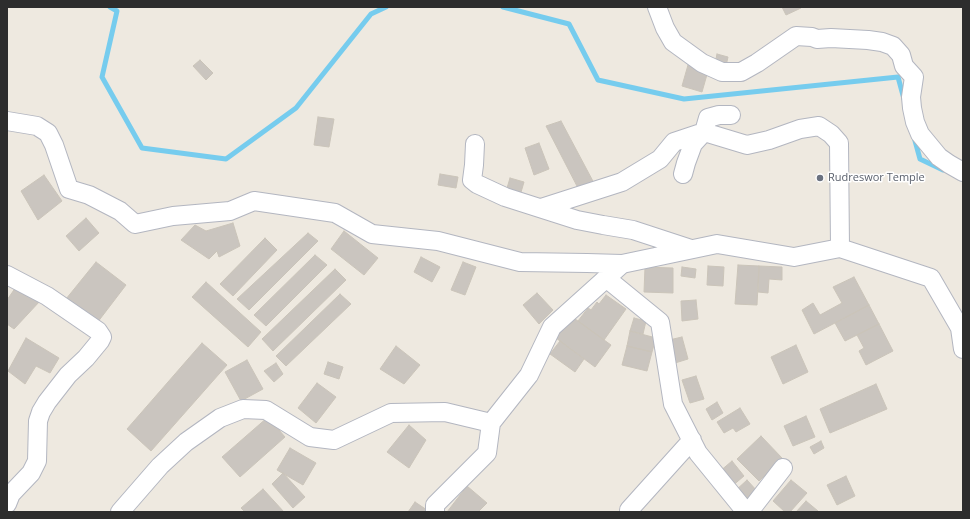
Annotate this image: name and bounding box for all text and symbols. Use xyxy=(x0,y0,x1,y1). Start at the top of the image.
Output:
place label: Rudreswor Temple xyxy=(828,171,925,185)
marker: Rudreswor Temple xyxy=(815,173,825,183)

